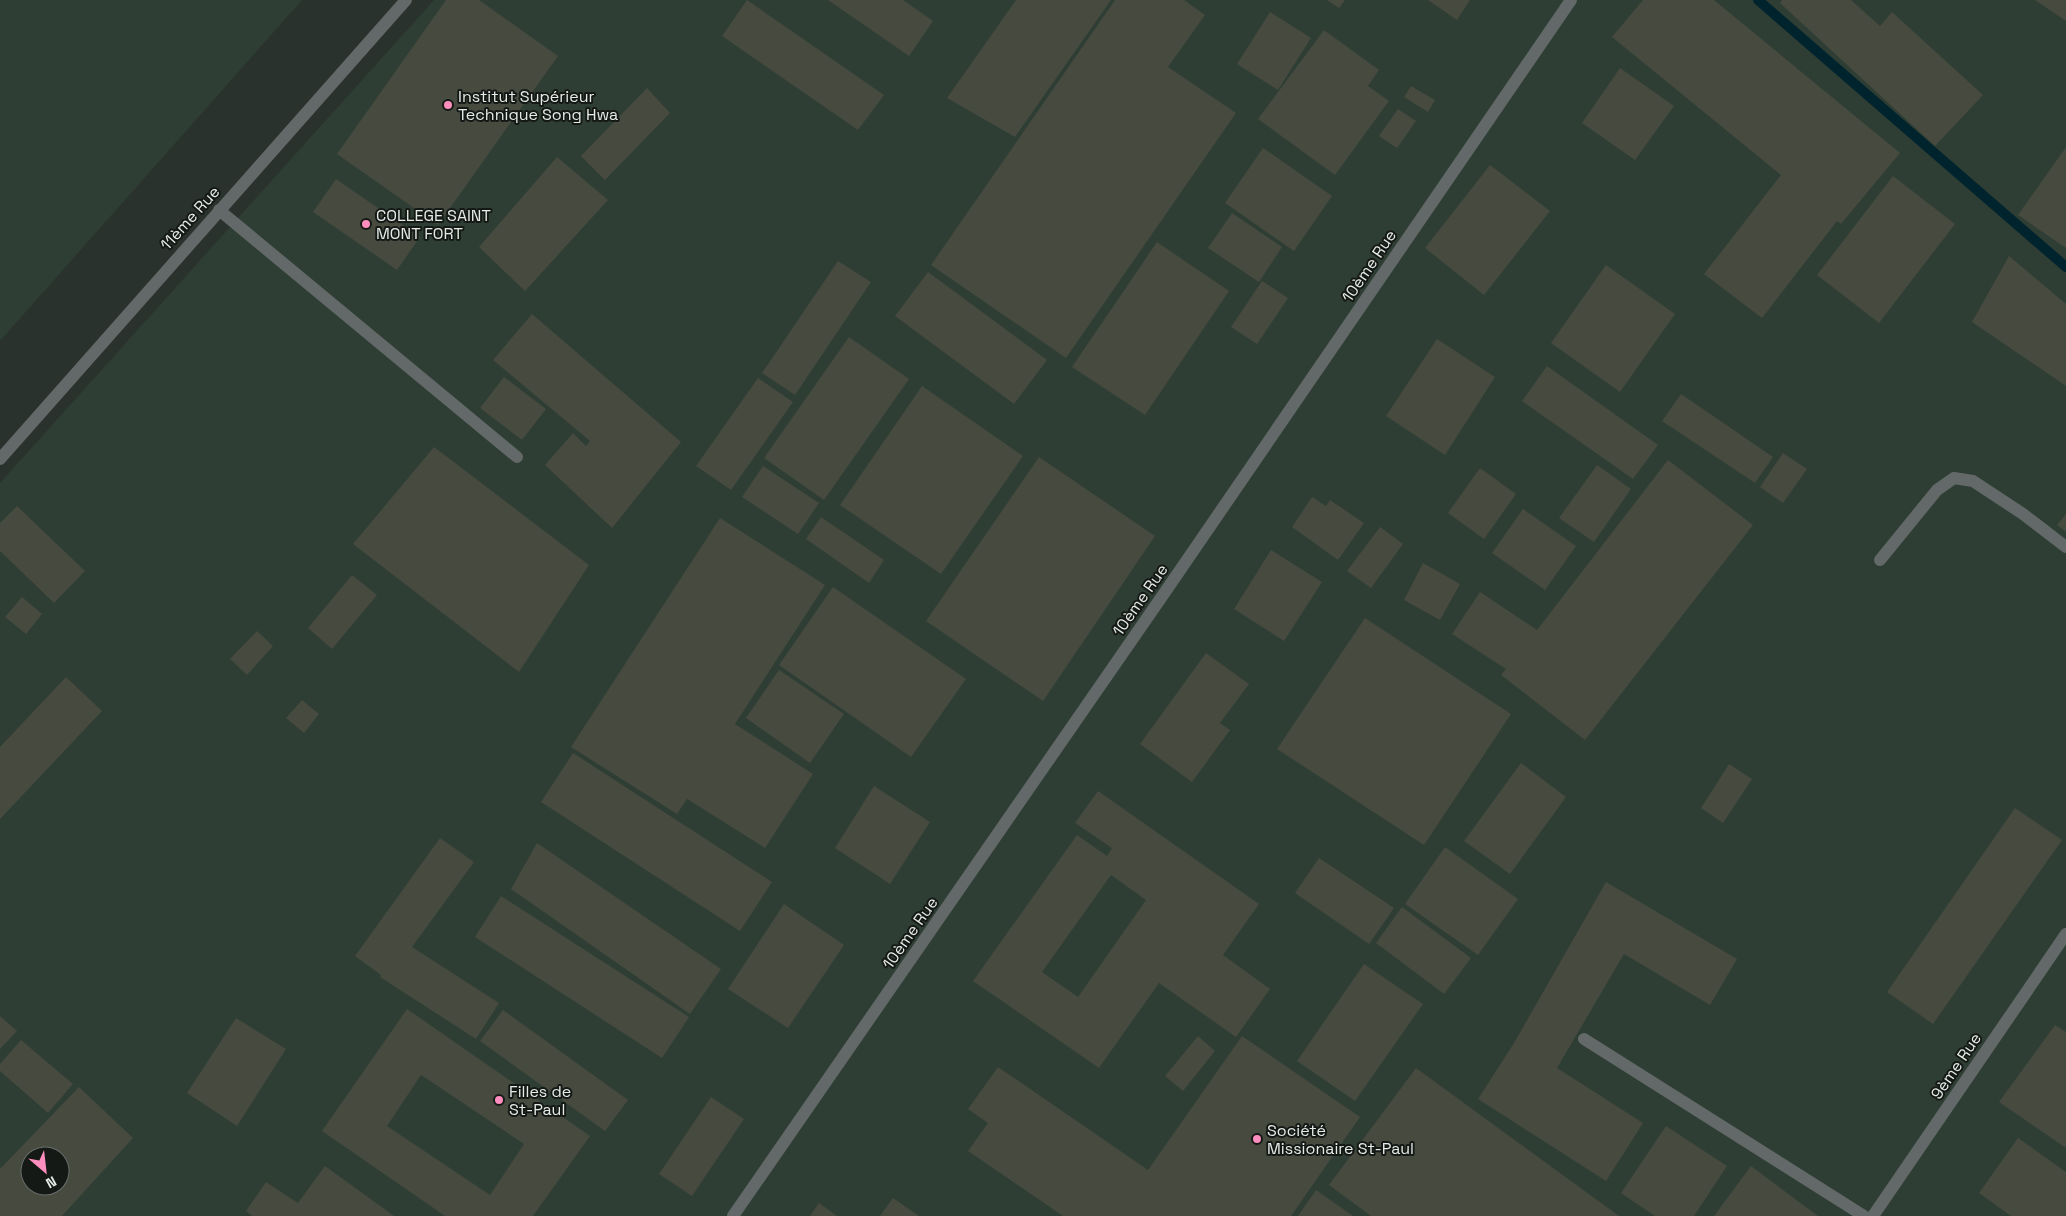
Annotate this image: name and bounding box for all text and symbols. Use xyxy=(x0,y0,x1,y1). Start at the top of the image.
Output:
place label: Institut Supérieur Technique Song Hwa xyxy=(458,86,618,125)
marker: Institut Supérieur Technique Song Hwa xyxy=(442,99,454,111)
street label: 11ème Rue xyxy=(156,181,224,255)
place label: COLLEGE SAINT MONT FORT xyxy=(376,205,491,244)
marker: COLLEGE SAINT MONT FORT xyxy=(360,218,372,230)
street label: 10ème Rue xyxy=(1337,226,1401,306)
street label: 10ème Rue xyxy=(1108,560,1172,640)
street label: 10ème Rue xyxy=(878,893,942,973)
street label: 9ème Rue xyxy=(1926,1029,1986,1103)
place label: Filles de St-Paul xyxy=(509,1081,571,1120)
marker: Filles de St-Paul xyxy=(493,1094,505,1106)
place label: Société Missionaire St-Paul xyxy=(1267,1120,1414,1159)
marker: Société Missionaire St-Paul xyxy=(1251,1133,1263,1145)
north arrow xyxy=(20,1146,70,1196)
text: N xyxy=(43,1172,59,1193)

